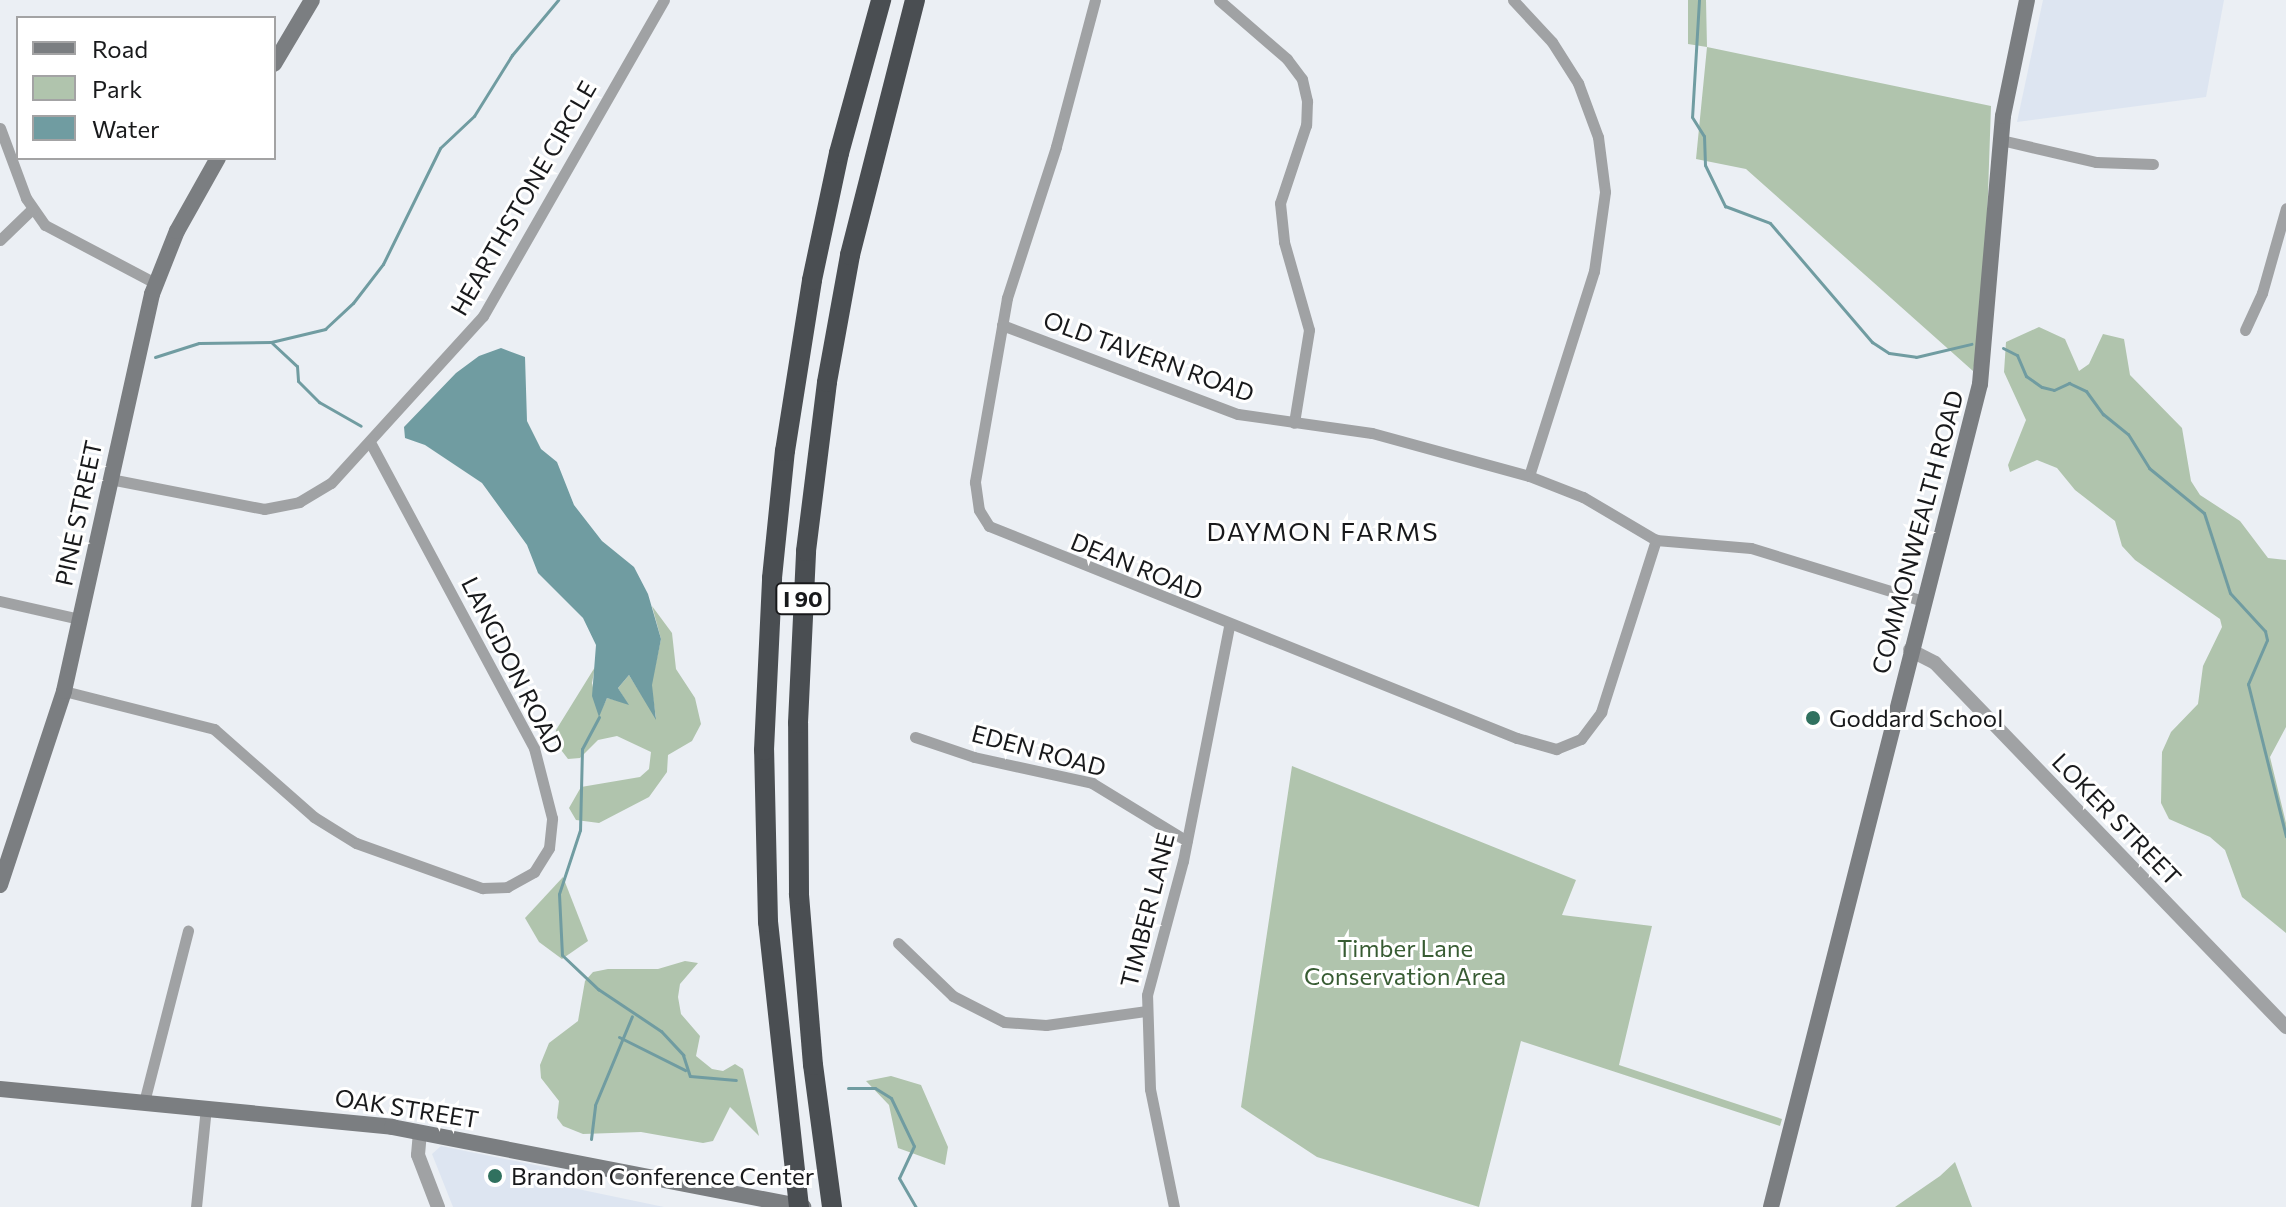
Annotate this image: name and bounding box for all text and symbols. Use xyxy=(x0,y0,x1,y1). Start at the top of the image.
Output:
legend xyxy=(16,16,276,160)
text: Road xyxy=(92,34,148,63)
text: Park xyxy=(92,74,142,103)
street label: HEARTHSTONE CIRCLE xyxy=(444,76,602,320)
text: Water xyxy=(92,114,160,143)
street label: OLD TAVERN ROAD xyxy=(1040,304,1258,408)
street label: COMMONWEALTH ROAD xyxy=(1865,387,1969,677)
street label: PINE STREET xyxy=(49,438,107,588)
district label: DAYMON FARMS xyxy=(1206,515,1440,547)
street label: DEAN ROAD xyxy=(1067,526,1207,606)
street label: LANGDON ROAD xyxy=(456,572,570,758)
road number: I 90 xyxy=(775,581,831,617)
place label: Goddard School xyxy=(1829,704,2003,732)
marker: Goddard School xyxy=(1804,709,1822,727)
street label: EDEN ROAD xyxy=(969,718,1109,782)
street label: LOKER STREET xyxy=(2047,747,2187,891)
street label: TIMBER LANE xyxy=(1114,830,1180,990)
park label: Timber Lane Conservation Area xyxy=(1304,934,1506,990)
street label: OAK STREET xyxy=(333,1082,481,1134)
place label: Brandon Conference Center xyxy=(511,1162,814,1190)
marker: Brandon Conference Center xyxy=(486,1167,504,1185)

